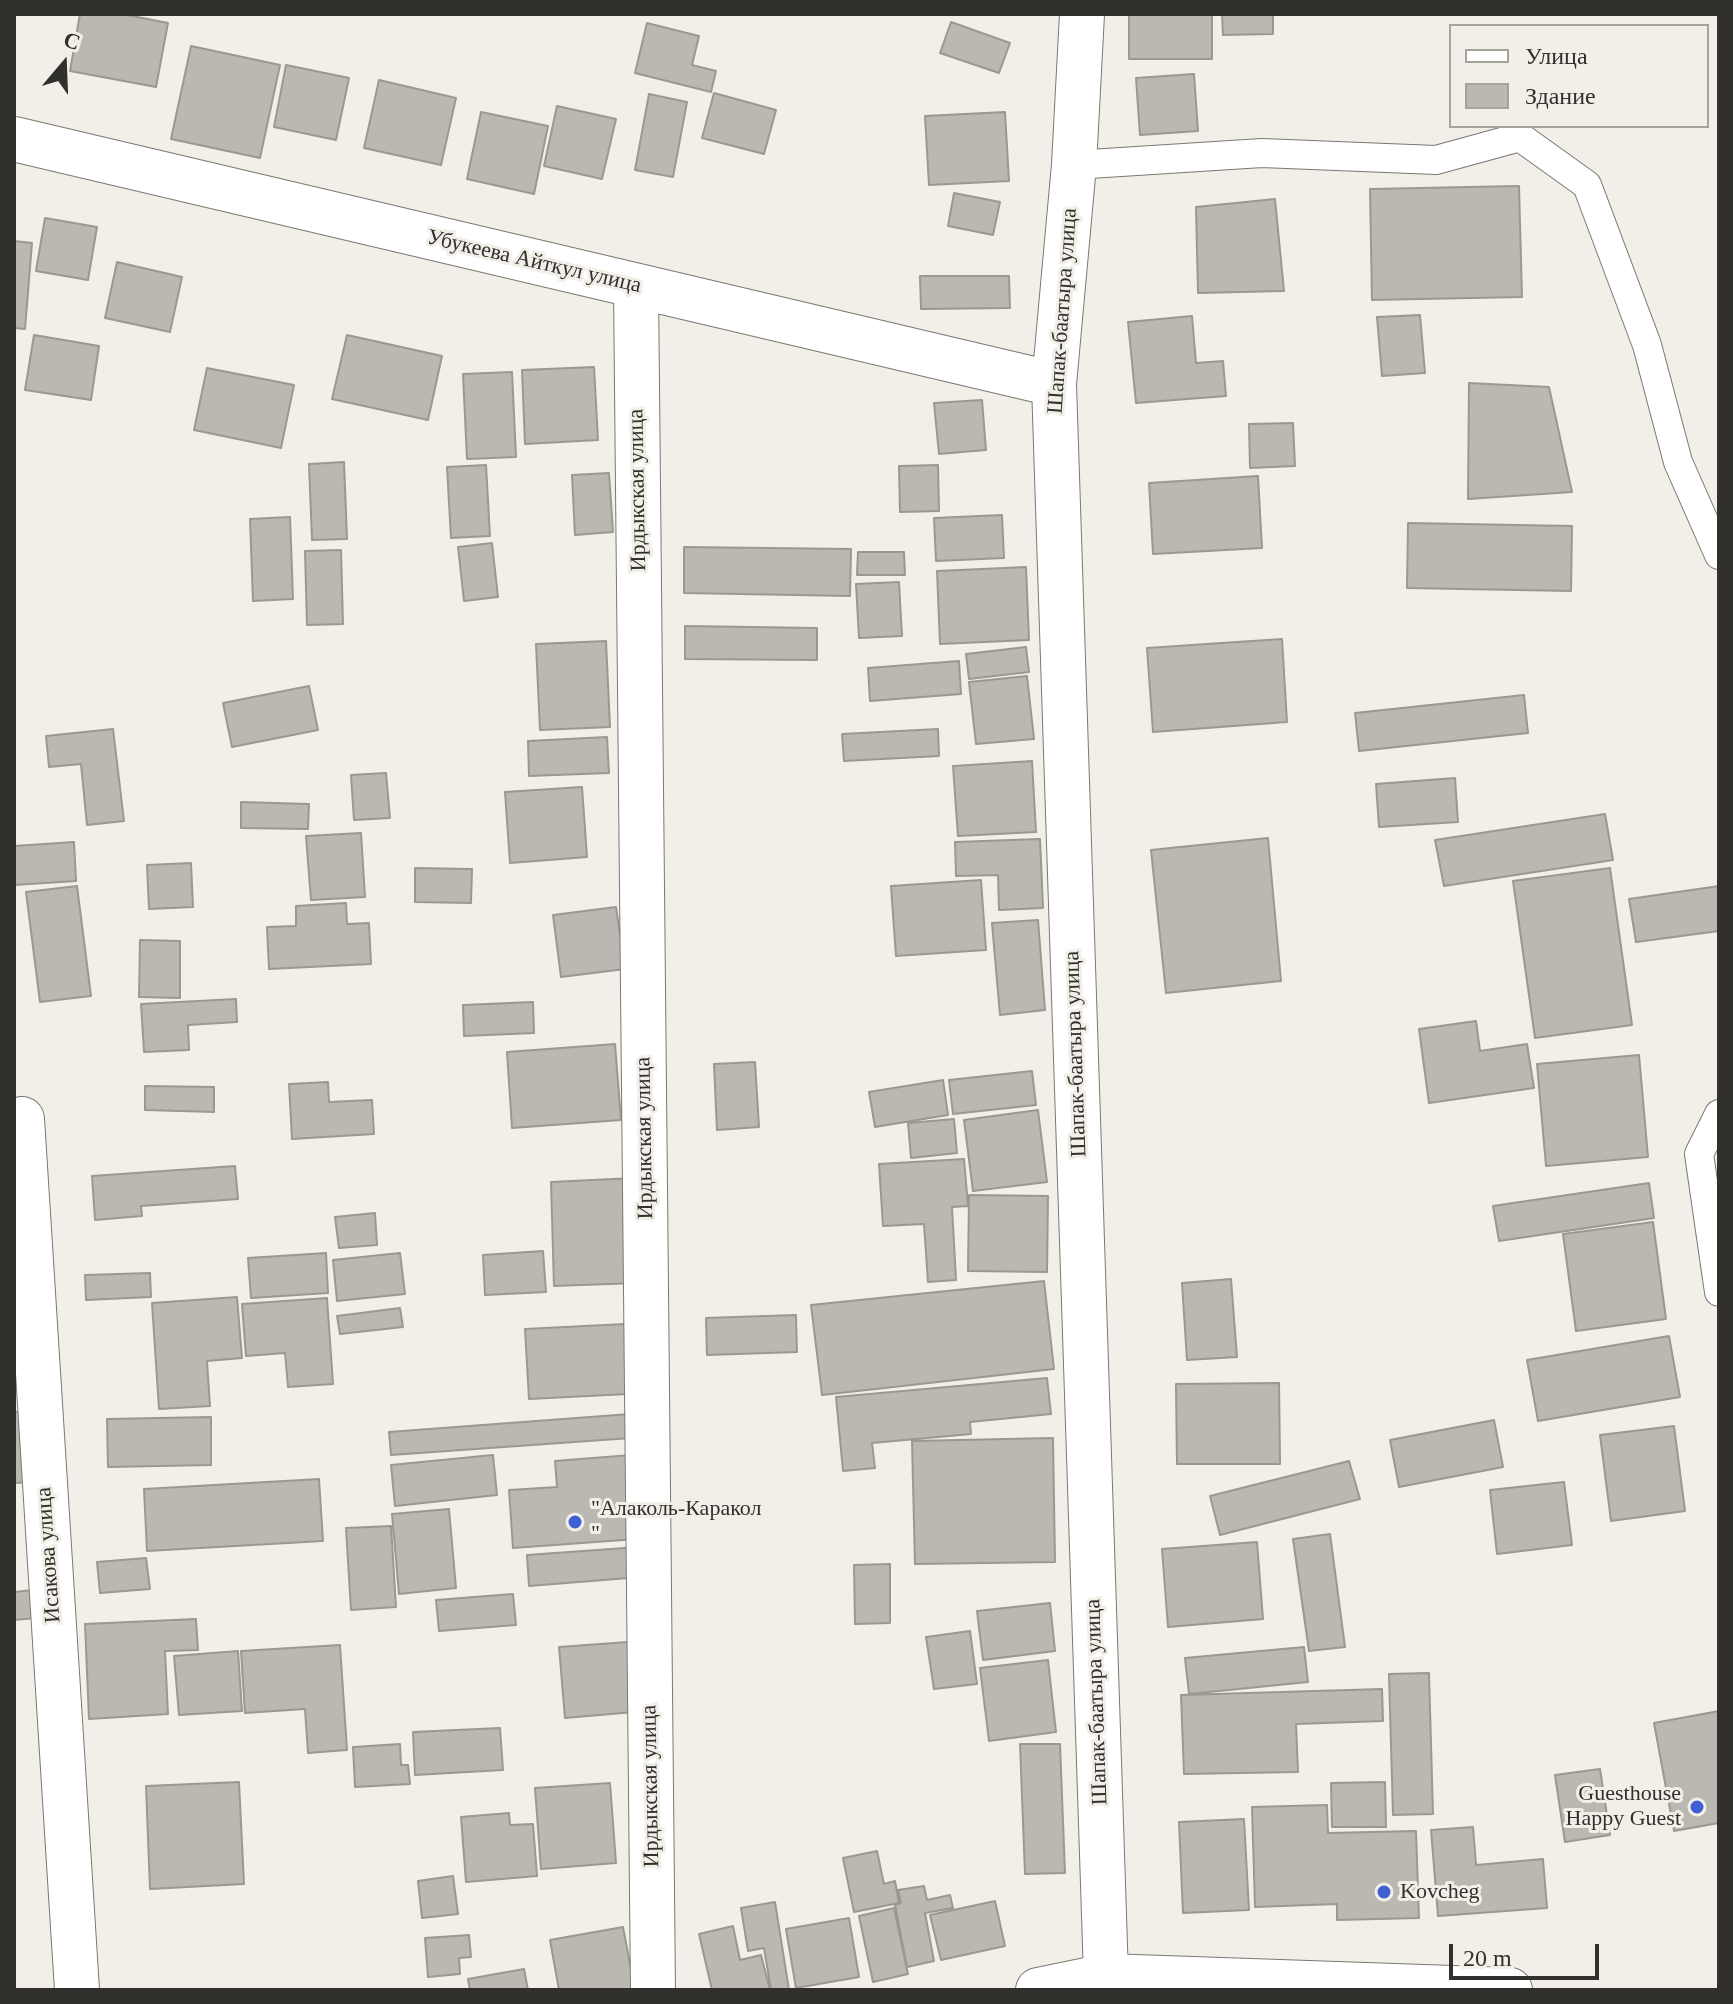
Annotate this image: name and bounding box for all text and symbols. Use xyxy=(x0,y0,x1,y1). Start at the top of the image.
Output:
north arrow xyxy=(24,24,104,104)
legend xyxy=(1449,24,1709,128)
text: С xyxy=(60,26,84,55)
text: Улица xyxy=(1525,43,1588,69)
text: Здание xyxy=(1525,83,1596,109)
street label: Шапак-баатыра улица xyxy=(1043,207,1083,415)
street label: Убукеева Айткул улица xyxy=(424,224,644,300)
street label: Ирдыкская улица xyxy=(623,409,653,571)
street label: Шапак-баатыра улица xyxy=(1059,950,1093,1158)
street label: Ирдыкская улица xyxy=(630,1057,660,1219)
street label: Исакова улица xyxy=(31,1486,67,1624)
place label: "Алаколь-Каракол " xyxy=(591,1496,761,1548)
marker: "Алаколь-Каракол " xyxy=(566,1513,584,1531)
street label: Шапак-баатыра улица xyxy=(1080,1598,1114,1806)
street label: Ирдыкская улица xyxy=(636,1705,666,1867)
place label: Guesthouse Happy Guest xyxy=(1566,1781,1681,1832)
marker: Guesthouse Happy Guest xyxy=(1688,1798,1706,1816)
place label: Kovcheg xyxy=(1400,1879,1479,1905)
marker: Kovcheg xyxy=(1375,1883,1393,1901)
scale bar xyxy=(1453,1928,1603,1978)
text: 20 m xyxy=(1463,1945,1512,1971)

